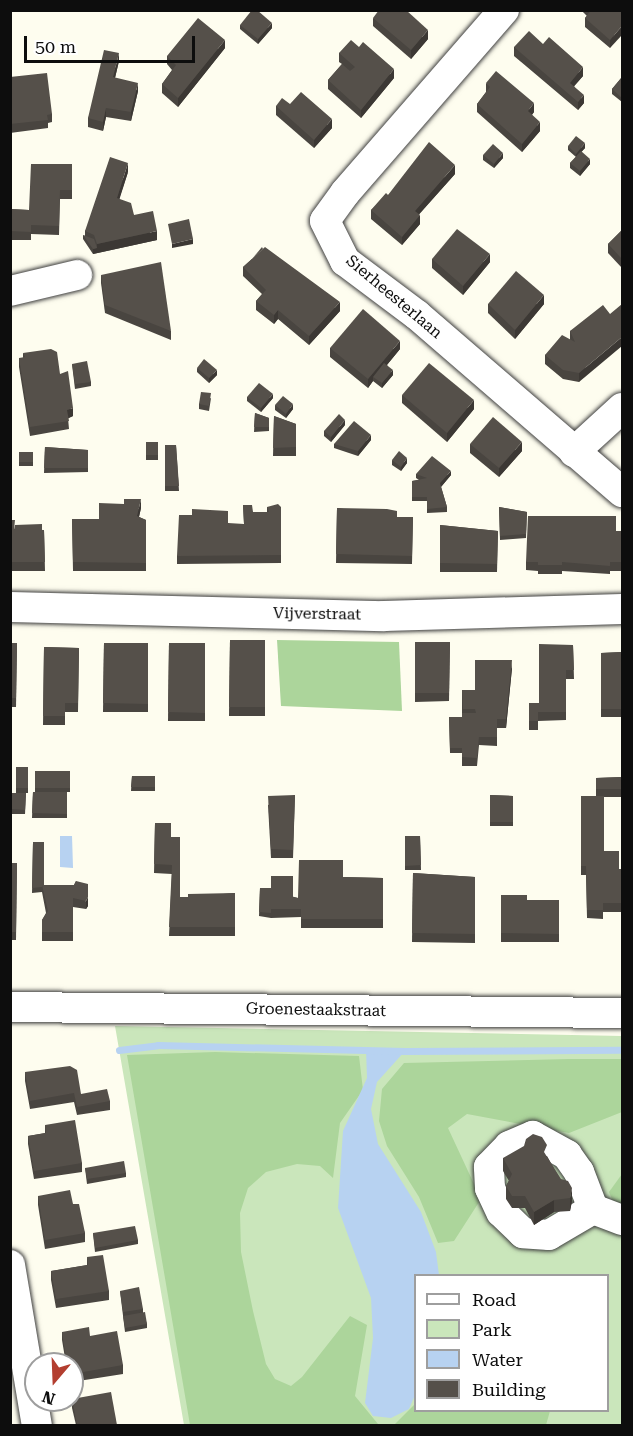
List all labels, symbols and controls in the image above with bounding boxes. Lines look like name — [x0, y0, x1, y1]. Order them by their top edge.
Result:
scale bar — [27, 24, 198, 62]
text: 50 m — [35, 36, 76, 57]
street label: Sierheesterlaan — [342, 251, 446, 343]
street label: Vijverstraat — [273, 604, 361, 624]
street label: Groenestaakstraat — [246, 999, 386, 1021]
legend — [414, 1274, 609, 1412]
text: Road — [472, 1289, 516, 1310]
text: Park — [472, 1319, 512, 1340]
text: Water — [472, 1349, 523, 1370]
north arrow — [24, 1352, 84, 1412]
text: Building — [472, 1379, 546, 1400]
text: N — [40, 1387, 58, 1409]

